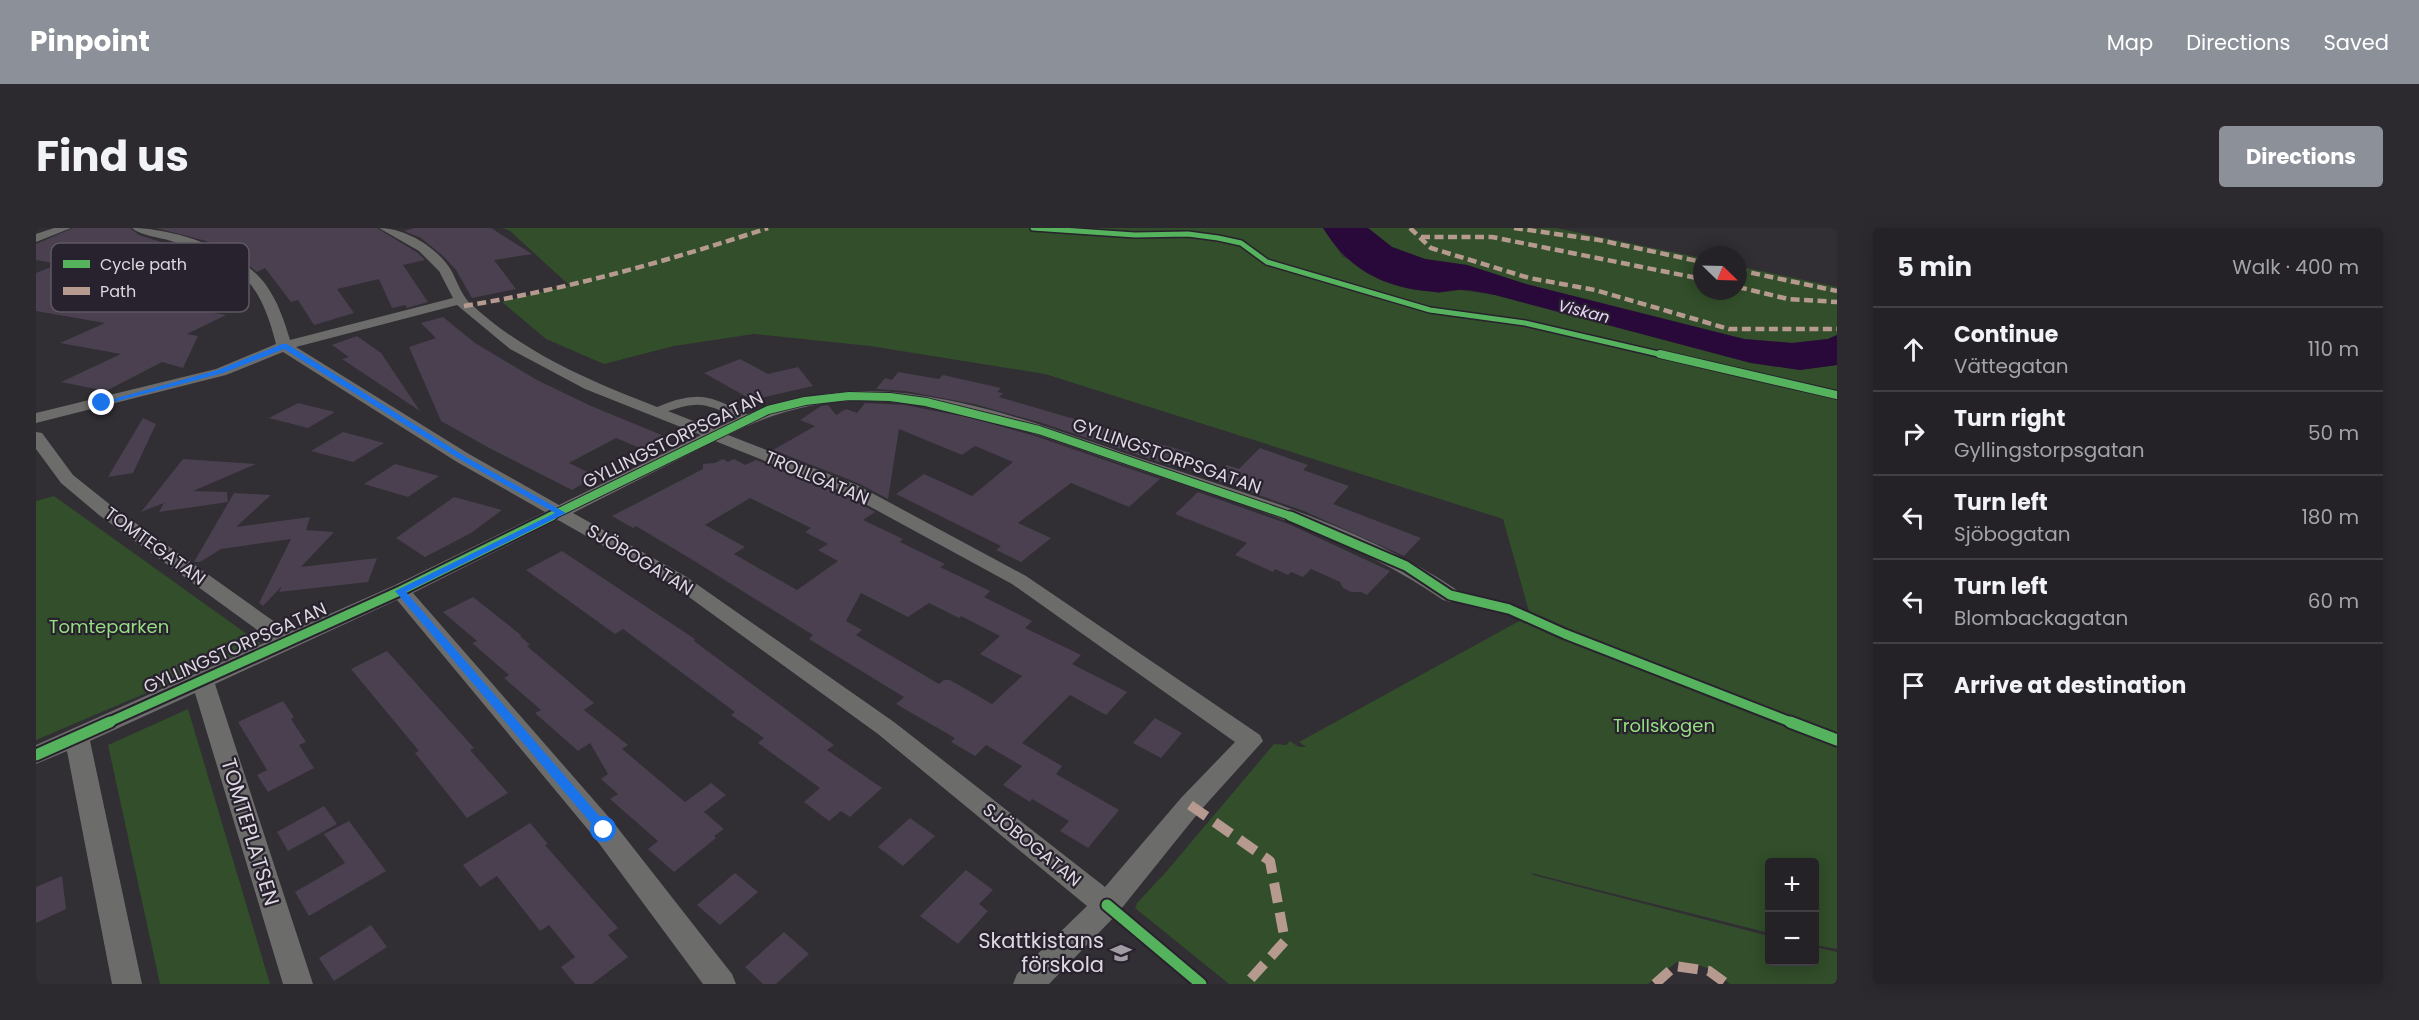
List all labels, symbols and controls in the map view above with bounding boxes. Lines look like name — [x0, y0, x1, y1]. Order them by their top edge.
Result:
text: Pinpoint — [30, 22, 150, 61]
text: Map — [2107, 28, 2153, 57]
text: Directions — [2186, 28, 2290, 57]
text: Saved — [2323, 28, 2389, 57]
button: Directions — [2219, 126, 2383, 187]
text: Find us — [36, 127, 189, 186]
legend — [51, 243, 249, 312]
north arrow — [1693, 246, 1747, 300]
text: 5 min — [1897, 249, 1972, 285]
text: Cycle path — [100, 253, 187, 276]
text: Walk · 400 m — [2232, 253, 2359, 281]
text: Path — [100, 280, 136, 303]
water label: Viskan — [1556, 294, 1612, 329]
text: Continue — [1954, 319, 2058, 350]
icon: ahead — [1897, 333, 1930, 366]
text: 110 m — [2308, 335, 2359, 363]
text: Vättegatan — [1954, 352, 2069, 380]
street label: GYLLINGSTORPSGATAN — [578, 385, 767, 494]
route end — [88, 389, 114, 415]
text: Turn right — [1954, 403, 2065, 434]
street label: GYLLINGSTORPSGATAN — [1069, 411, 1265, 500]
icon: right — [1897, 417, 1930, 450]
text: 50 m — [2308, 419, 2359, 447]
text: Gyllingstorpsgatan — [1954, 436, 2144, 464]
street label: TROLLGATAN — [761, 444, 873, 511]
text: Turn left — [1954, 487, 2048, 518]
street label: TOMTEGATAN — [100, 501, 211, 591]
icon: left — [1897, 501, 1930, 534]
text: 180 m — [2301, 503, 2359, 531]
street label: SJÖBOGATAN — [582, 518, 698, 601]
text: Sjöbogatan — [1954, 520, 2070, 548]
text: Turn left — [1954, 571, 2048, 602]
icon: left — [1897, 585, 1930, 618]
text: 60 m — [2308, 587, 2359, 615]
street label: GYLLINGSTORPSGATAN — [139, 596, 330, 699]
text: Blombackagatan — [1954, 604, 2128, 632]
park label: Tomteparken — [49, 614, 169, 639]
icon: arrive — [1897, 669, 1930, 702]
text: Arrive at destination — [1954, 670, 2186, 701]
park label: Trollskogen — [1613, 713, 1715, 738]
street label: TOMTEPLATSEN — [214, 755, 287, 909]
street label: SJÖBOGATAN — [978, 797, 1087, 892]
route start — [590, 816, 616, 842]
map controls — [1765, 858, 1819, 966]
button: + — [1765, 858, 1819, 912]
button: − — [1765, 912, 1819, 966]
place label: Skattkistans förskola — [978, 926, 1104, 979]
school or university icon: Skattkistans förskola — [1109, 941, 1133, 965]

